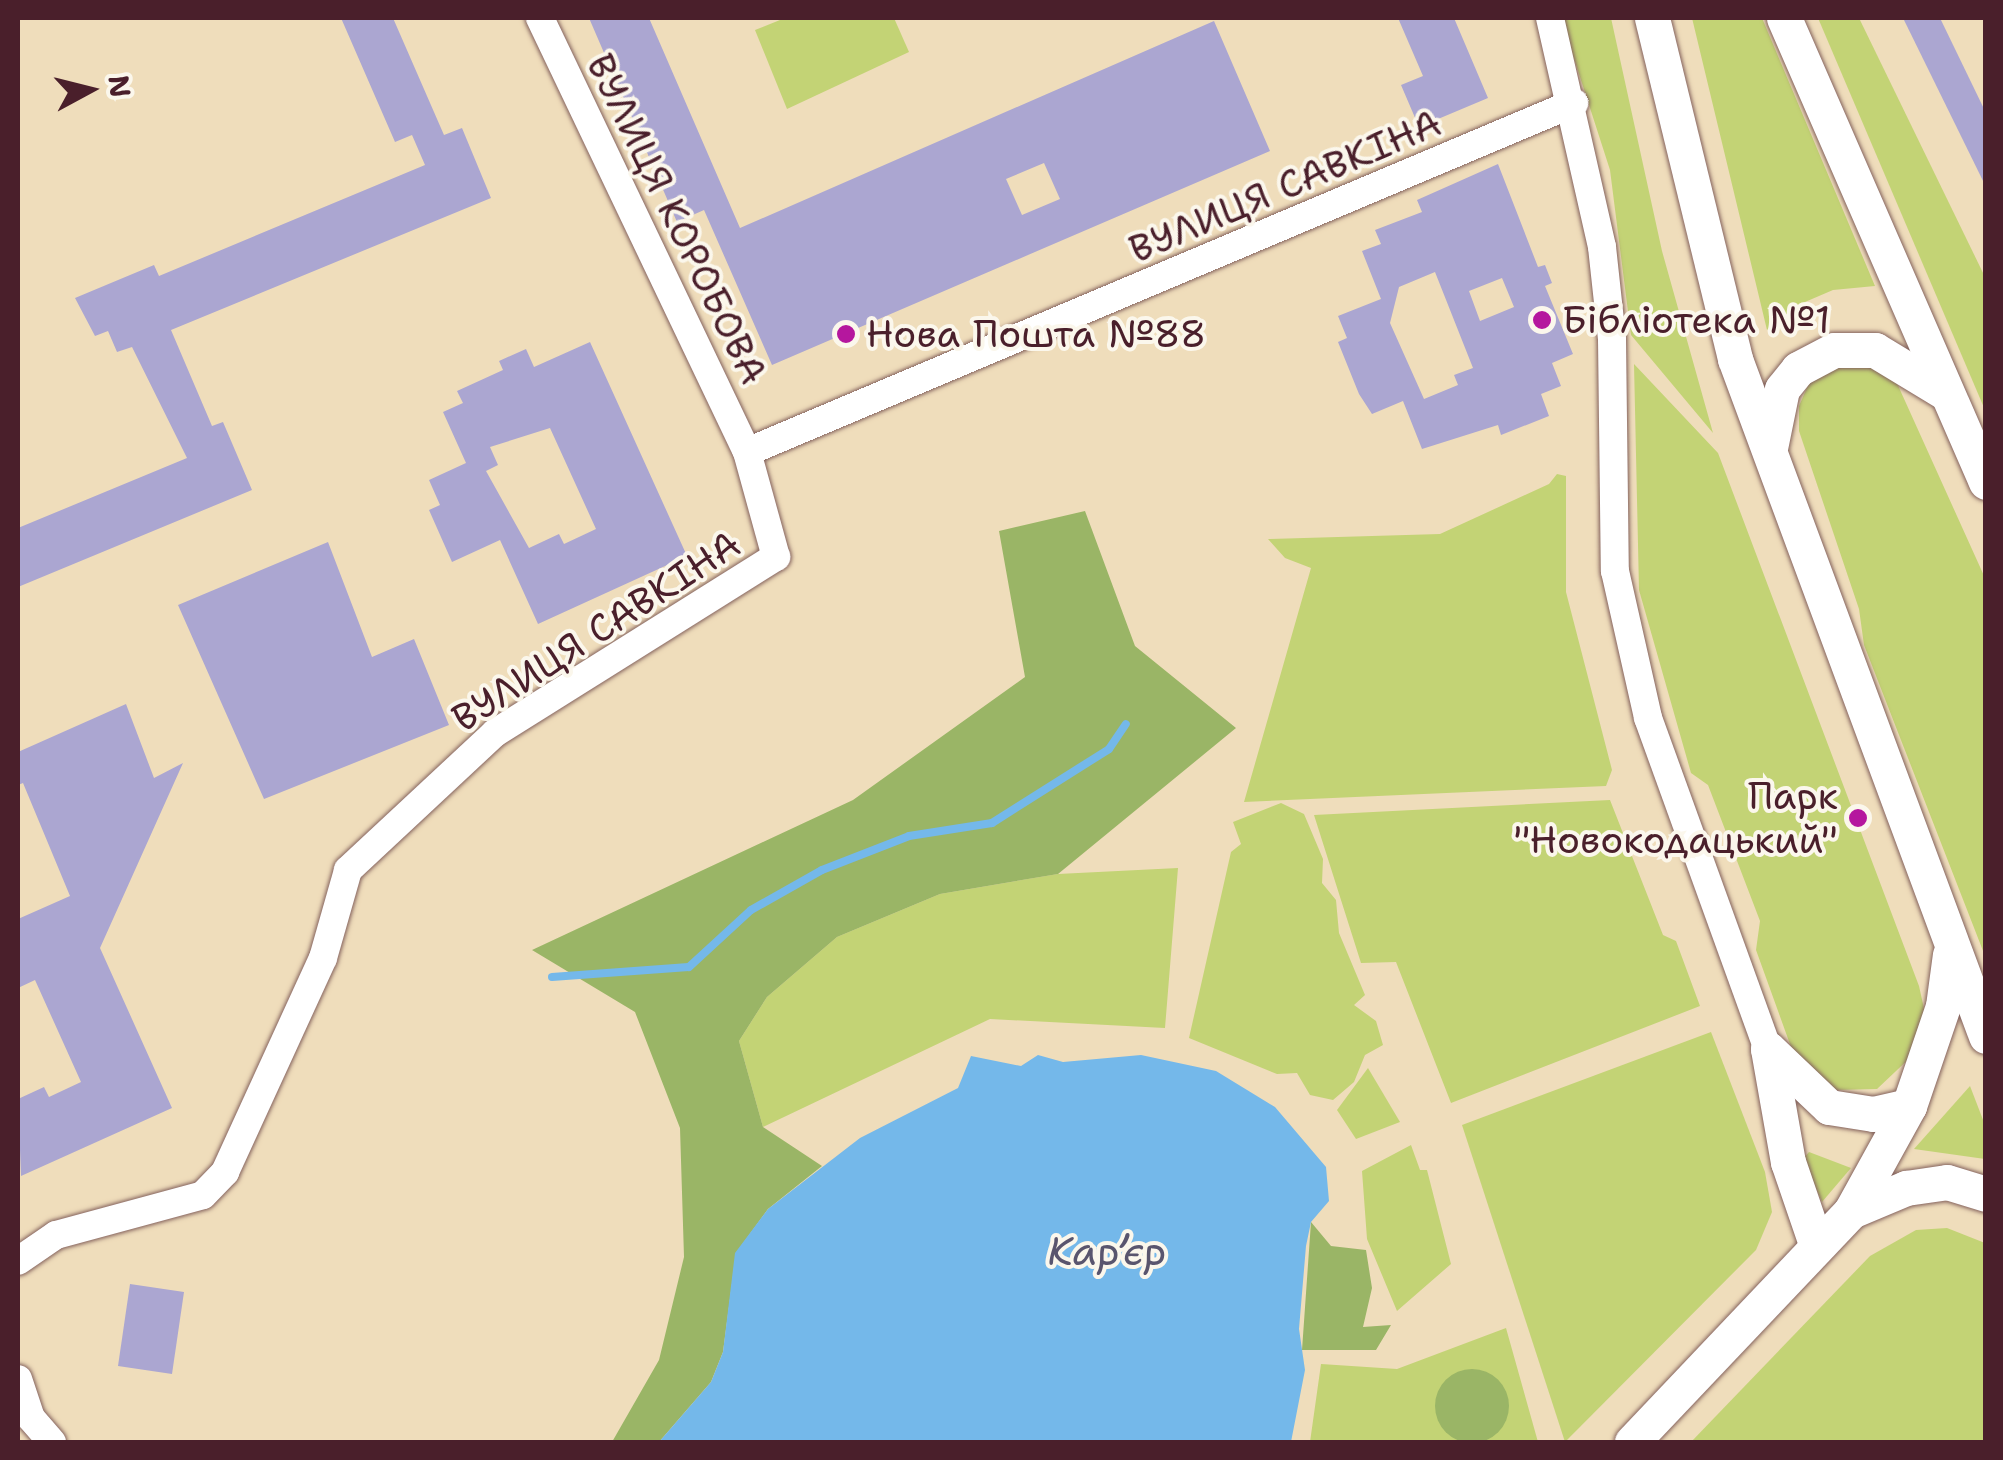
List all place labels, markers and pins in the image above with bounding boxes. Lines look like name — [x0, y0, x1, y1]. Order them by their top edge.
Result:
place label: Бібліотека №1 — [1562, 297, 1831, 343]
marker: Бібліотека №1 — [1531, 309, 1553, 331]
place label: Нова Пошта №88 — [866, 311, 1206, 357]
marker: Нова Пошта №88 — [835, 323, 857, 345]
place label: Парк "Новокодацький" — [1513, 773, 1838, 862]
marker: Парк "Новокодацький" — [1847, 807, 1869, 829]

